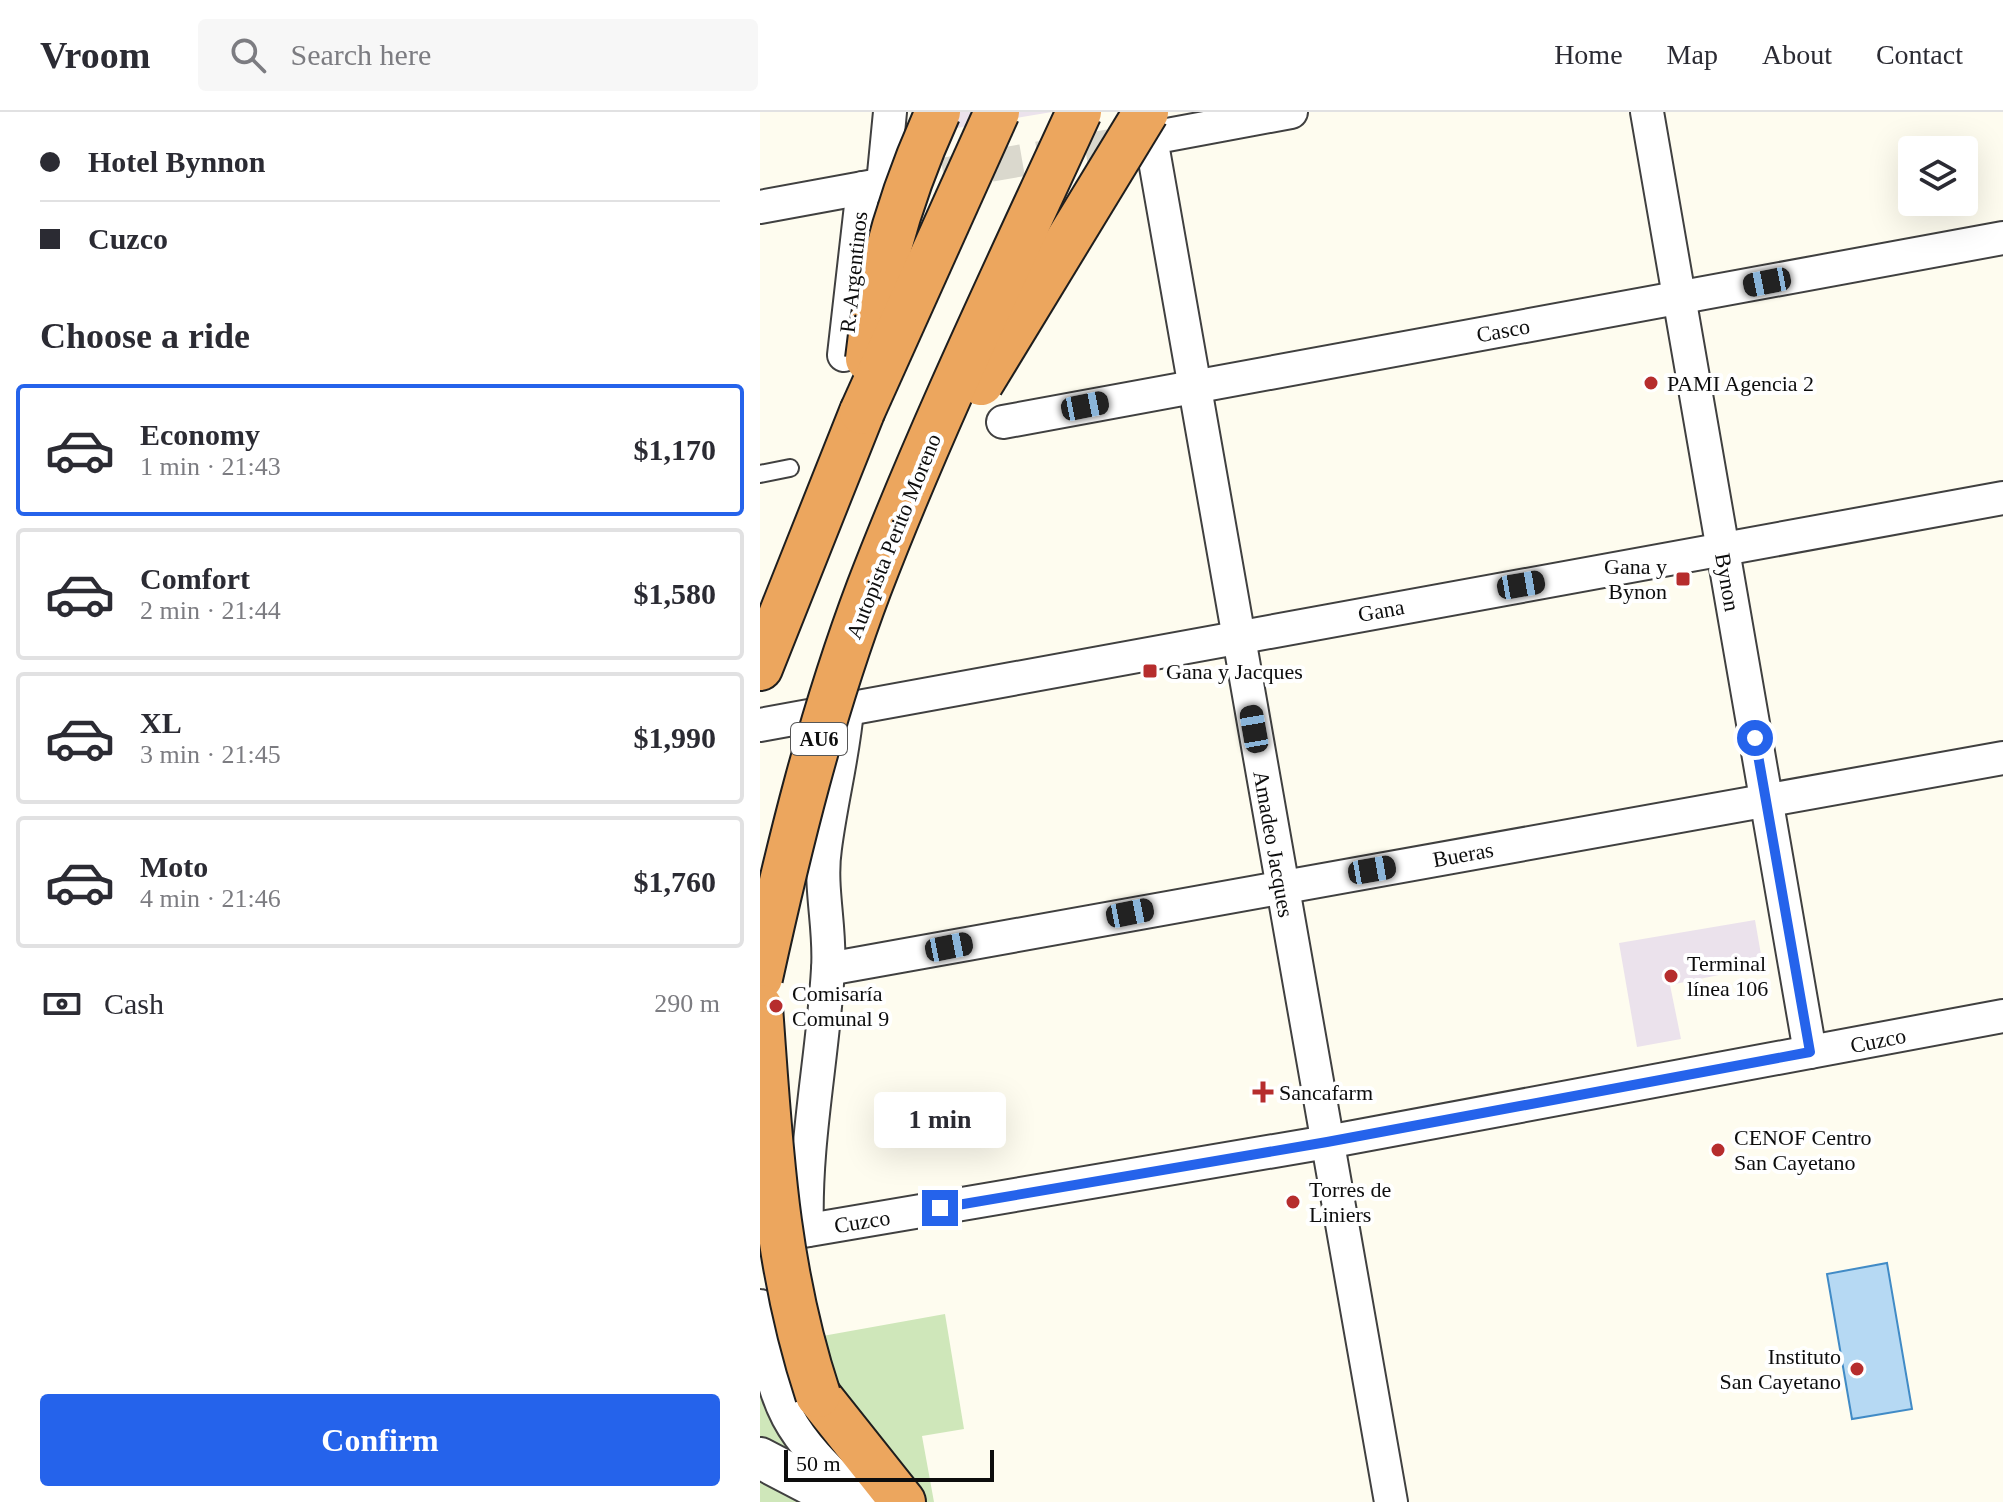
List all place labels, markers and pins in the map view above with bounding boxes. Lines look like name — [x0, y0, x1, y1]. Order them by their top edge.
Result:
place label: PAMI Agencia 2 — [1667, 371, 1814, 396]
marker: PAMI Agencia 2 — [1642, 374, 1660, 392]
place label: Gana y Bynon — [1604, 554, 1667, 604]
marker: Gana y Bynon — [1674, 570, 1692, 588]
place label: Gana y Jacques — [1166, 659, 1303, 684]
marker: Gana y Jacques — [1141, 662, 1159, 680]
place label: Terminal línea 106 — [1687, 951, 1768, 1001]
marker: Terminal línea 106 — [1662, 967, 1680, 985]
place label: Comisaría Comunal 9 — [792, 981, 889, 1031]
marker: Comisaría Comunal 9 — [767, 997, 785, 1015]
place label: Sancafarm — [1279, 1080, 1373, 1105]
marker: Sancafarm — [1254, 1083, 1272, 1101]
place label: CENOF Centro San Cayetano — [1734, 1125, 1872, 1175]
marker: CENOF Centro San Cayetano — [1709, 1141, 1727, 1159]
place label: Torres de Liniers — [1309, 1177, 1391, 1227]
marker: Torres de Liniers — [1284, 1193, 1302, 1211]
place label: Instituto San Cayetano — [1719, 1344, 1841, 1394]
marker: Instituto San Cayetano — [1848, 1360, 1866, 1378]

